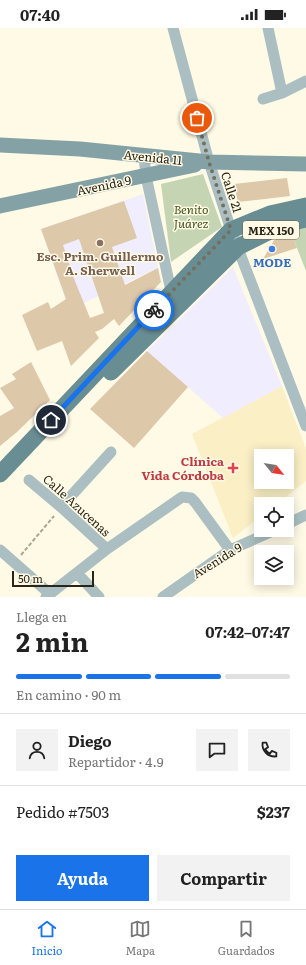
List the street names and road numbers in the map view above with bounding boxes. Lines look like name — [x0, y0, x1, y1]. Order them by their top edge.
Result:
street label: Avenida 11 — [123, 145, 183, 169]
street label: Calle 21 — [217, 169, 247, 215]
street label: Avenida 9 — [75, 170, 133, 200]
road number: MEX 150 — [243, 221, 299, 239]
street label: Calle Azucenas — [39, 470, 115, 541]
street label: Avenida 9 — [189, 538, 245, 582]

